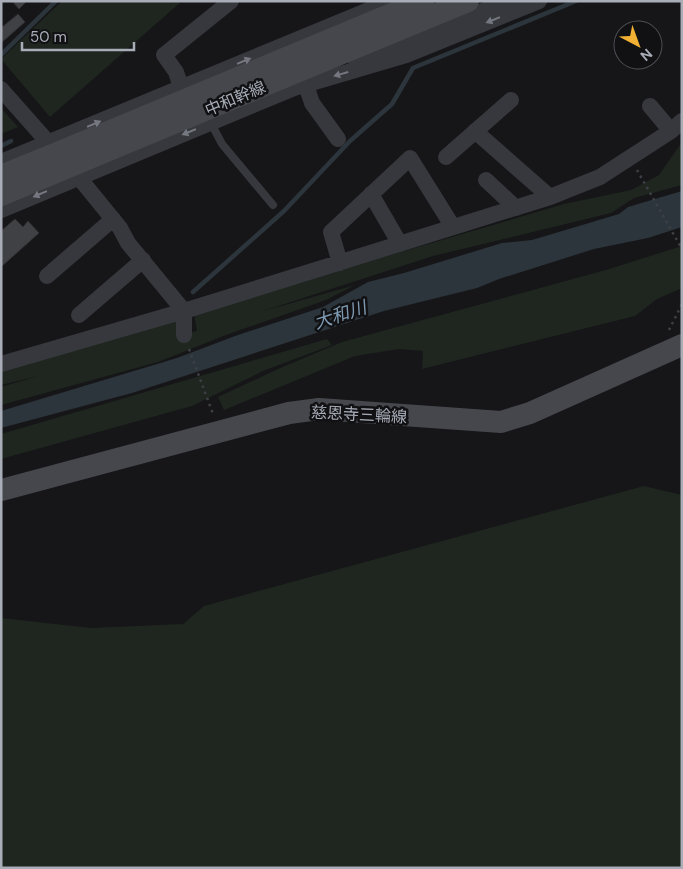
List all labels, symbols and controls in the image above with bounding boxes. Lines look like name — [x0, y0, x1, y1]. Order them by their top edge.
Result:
one-way arrow — [486, 16, 501, 24]
scale bar — [22, 20, 135, 52]
north arrow — [613, 20, 663, 70]
text: 50 m — [30, 27, 67, 47]
text: N — [637, 45, 656, 65]
one-way arrow — [236, 57, 251, 64]
one-way arrow — [333, 71, 348, 79]
street label: 中和幹線 — [202, 76, 269, 121]
one-way arrow — [86, 119, 101, 127]
one-way arrow — [182, 129, 196, 137]
one-way arrow — [33, 190, 47, 198]
water label: 大和川 — [311, 295, 371, 335]
street label: 慈恩寺三輪線 — [310, 402, 407, 427]

